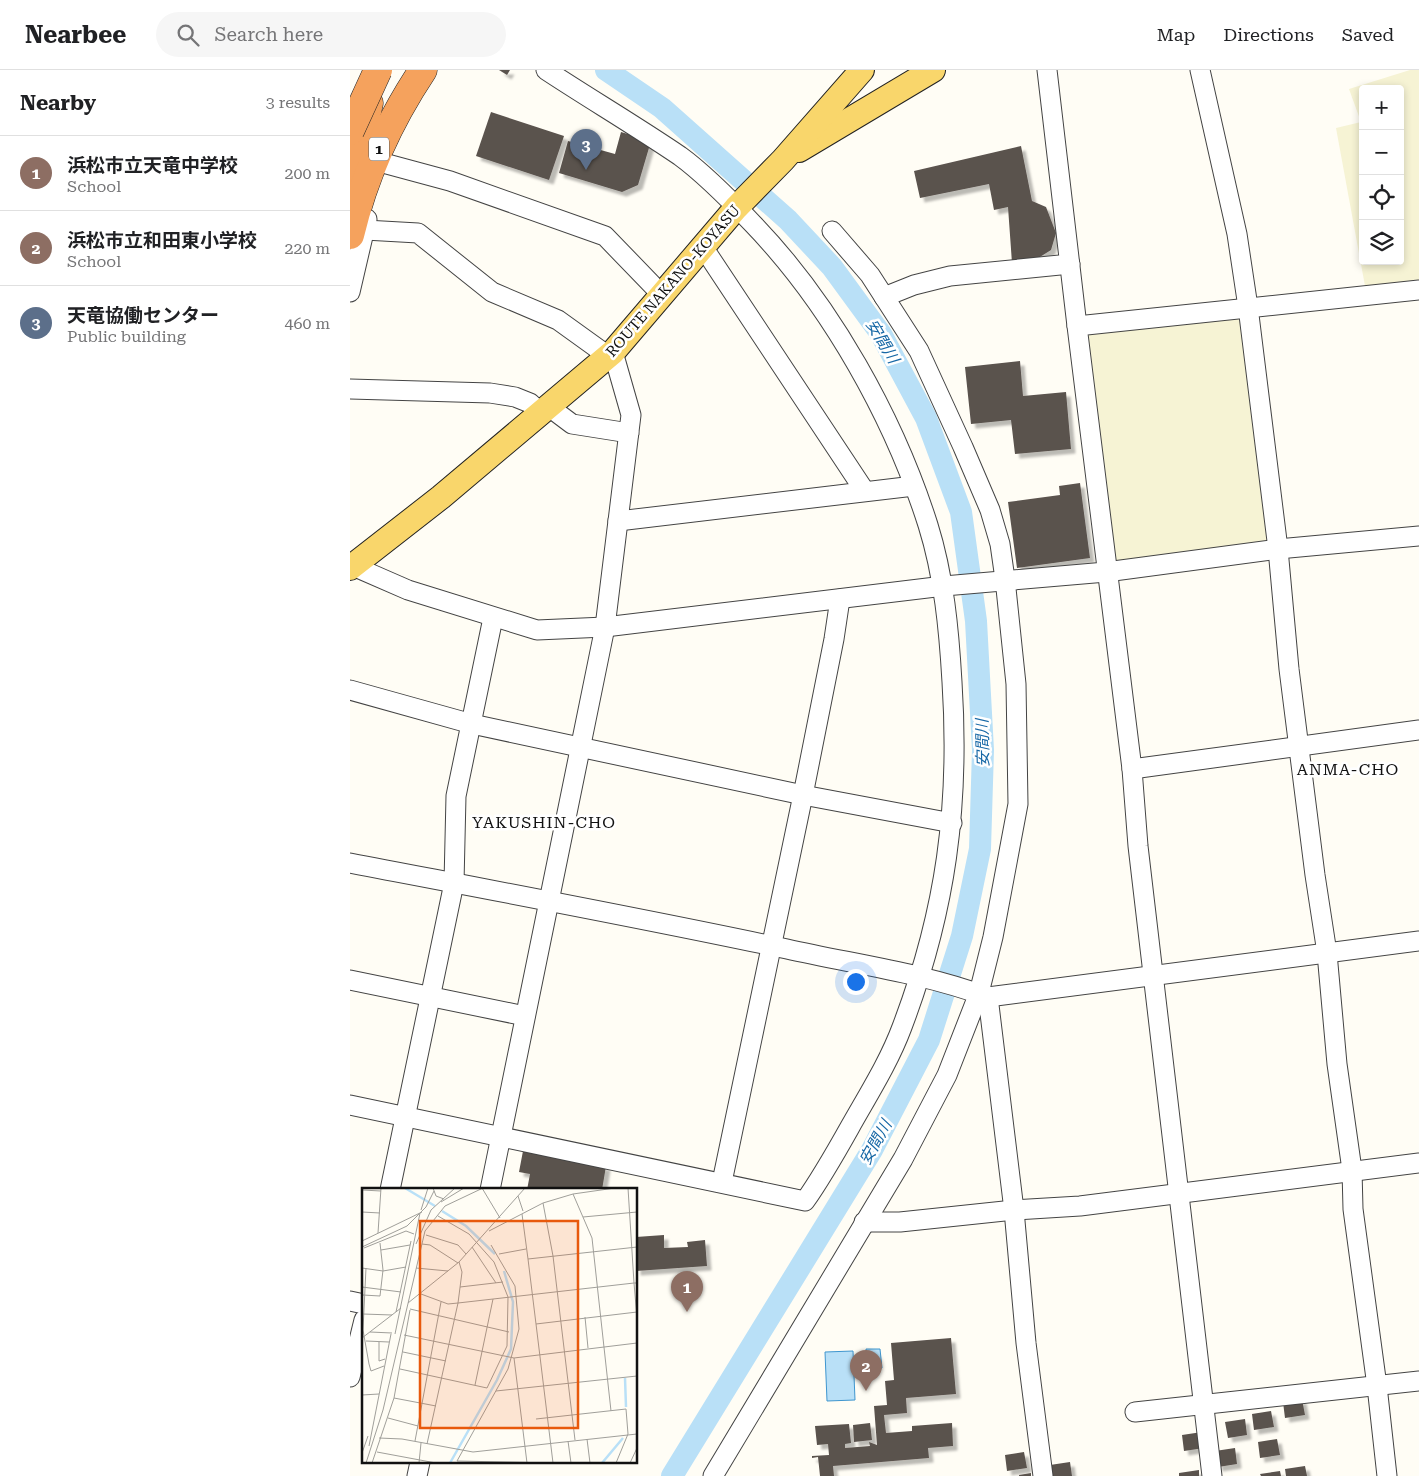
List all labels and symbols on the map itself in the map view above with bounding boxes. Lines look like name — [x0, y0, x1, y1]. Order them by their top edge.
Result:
pin: 3 — [570, 129, 602, 170]
road number: 1 — [369, 138, 389, 160]
street label: ROUTE NAKANO-KOYASU — [602, 201, 744, 361]
water label: 安間川 — [862, 316, 904, 368]
water label: 安間川 — [973, 717, 992, 767]
district label: ANMA-CHO — [1297, 760, 1399, 779]
district label: YAKUSHIN-CHO — [472, 813, 616, 832]
your location — [843, 969, 869, 995]
water label: 安間川 — [855, 1115, 896, 1168]
inset map — [362, 1188, 638, 1464]
pin: 1 — [671, 1271, 703, 1312]
pin: 2 — [850, 1350, 882, 1391]

